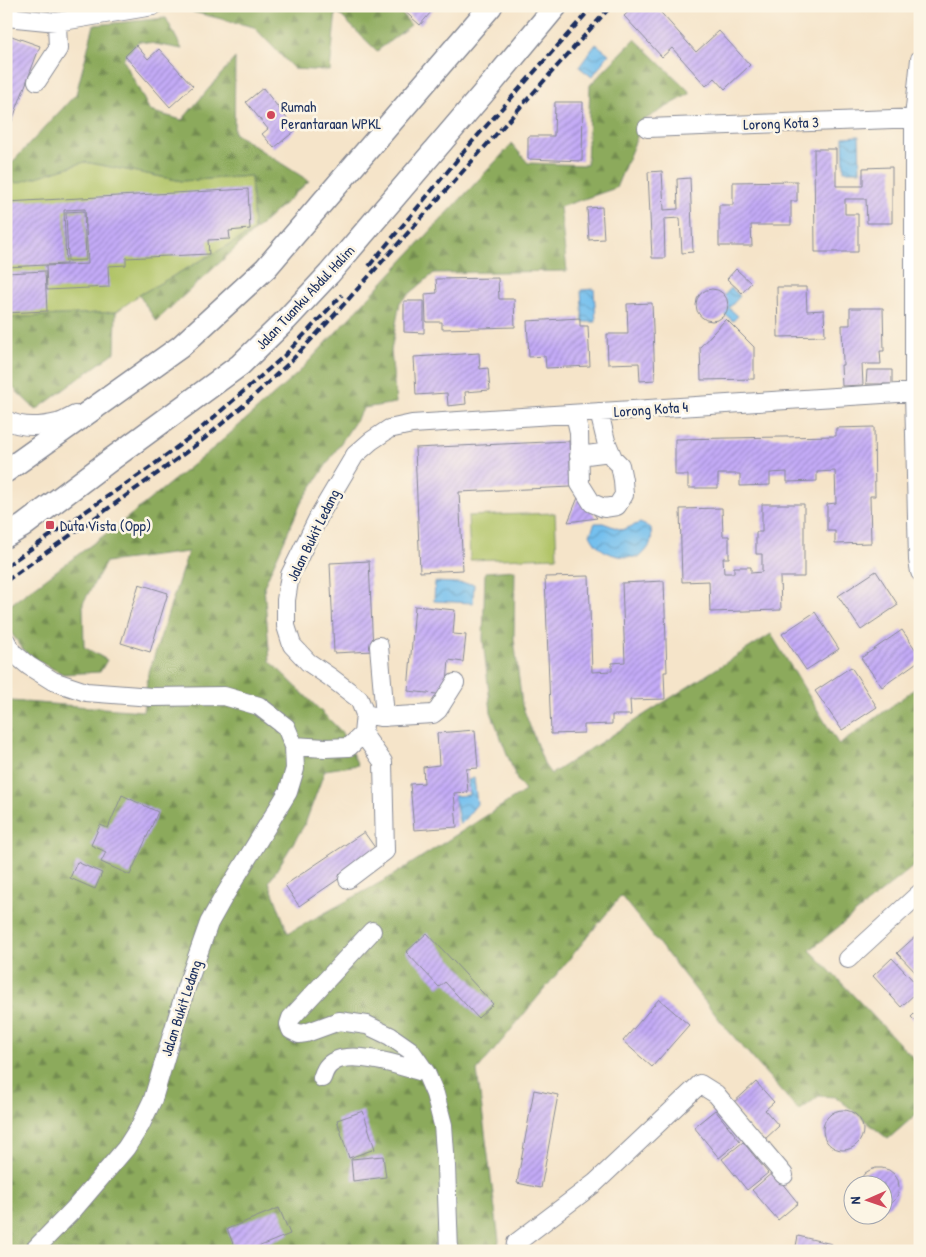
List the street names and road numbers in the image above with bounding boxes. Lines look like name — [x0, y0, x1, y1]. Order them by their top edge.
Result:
street label: Lorong Kota 3 — [743, 111, 819, 135]
street label: Jalan Tuanku Abdul Halim — [251, 240, 359, 354]
street label: Lorong Kota 4 — [613, 396, 689, 422]
street label: Jalan Bukit Ledang — [282, 485, 345, 585]
street label: Jalan Bukit Ledang — [156, 957, 207, 1059]

